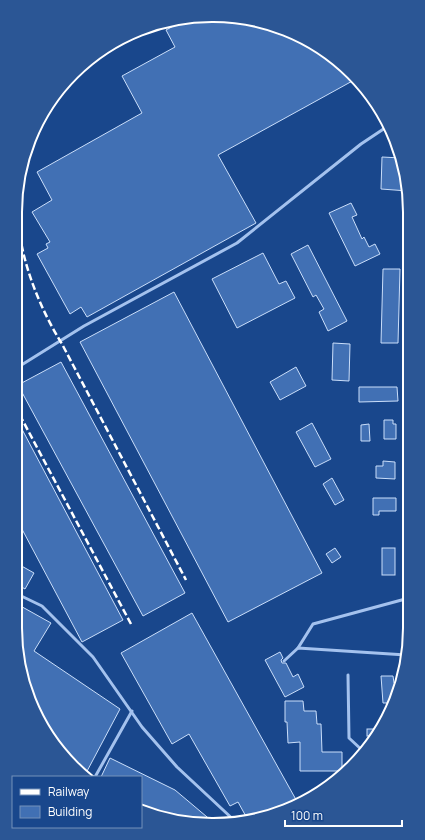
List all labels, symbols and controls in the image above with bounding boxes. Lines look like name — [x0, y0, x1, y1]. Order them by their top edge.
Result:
legend — [12, 776, 142, 828]
text: Railway — [48, 783, 90, 800]
scale bar — [285, 802, 402, 828]
text: Building — [48, 803, 92, 820]
text: 100 m — [291, 807, 323, 824]

